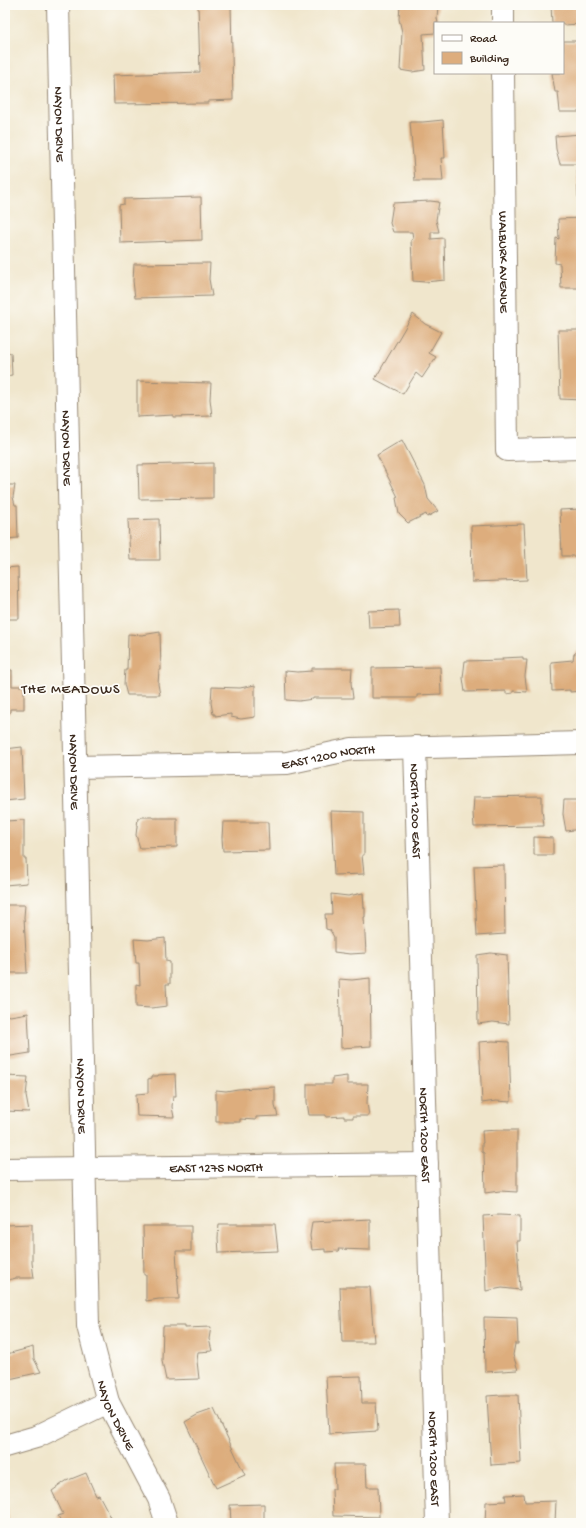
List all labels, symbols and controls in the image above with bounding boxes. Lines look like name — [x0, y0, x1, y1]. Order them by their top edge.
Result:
legend — [434, 22, 564, 74]
text: Road — [470, 33, 497, 47]
text: Building — [469, 53, 509, 67]
street label: NAYON DRIVE — [50, 86, 67, 163]
street label: WALBURK AVENUE — [494, 211, 511, 314]
street label: NAYON DRIVE — [57, 410, 74, 487]
district label: THE MEADOWS — [20, 682, 121, 699]
street label: NAYON DRIVE — [65, 734, 81, 811]
street label: EAST 1200 NORTH — [281, 743, 376, 773]
street label: NORTH 1200 EAST — [405, 763, 423, 860]
street label: NAYON DRIVE — [72, 1058, 89, 1135]
street label: NORTH 1200 EAST — [415, 1087, 432, 1184]
street label: EAST 1275 NORTH — [169, 1161, 264, 1177]
street label: NAYON DRIVE — [93, 1379, 137, 1454]
street label: NORTH 1200 EAST — [424, 1411, 442, 1507]

